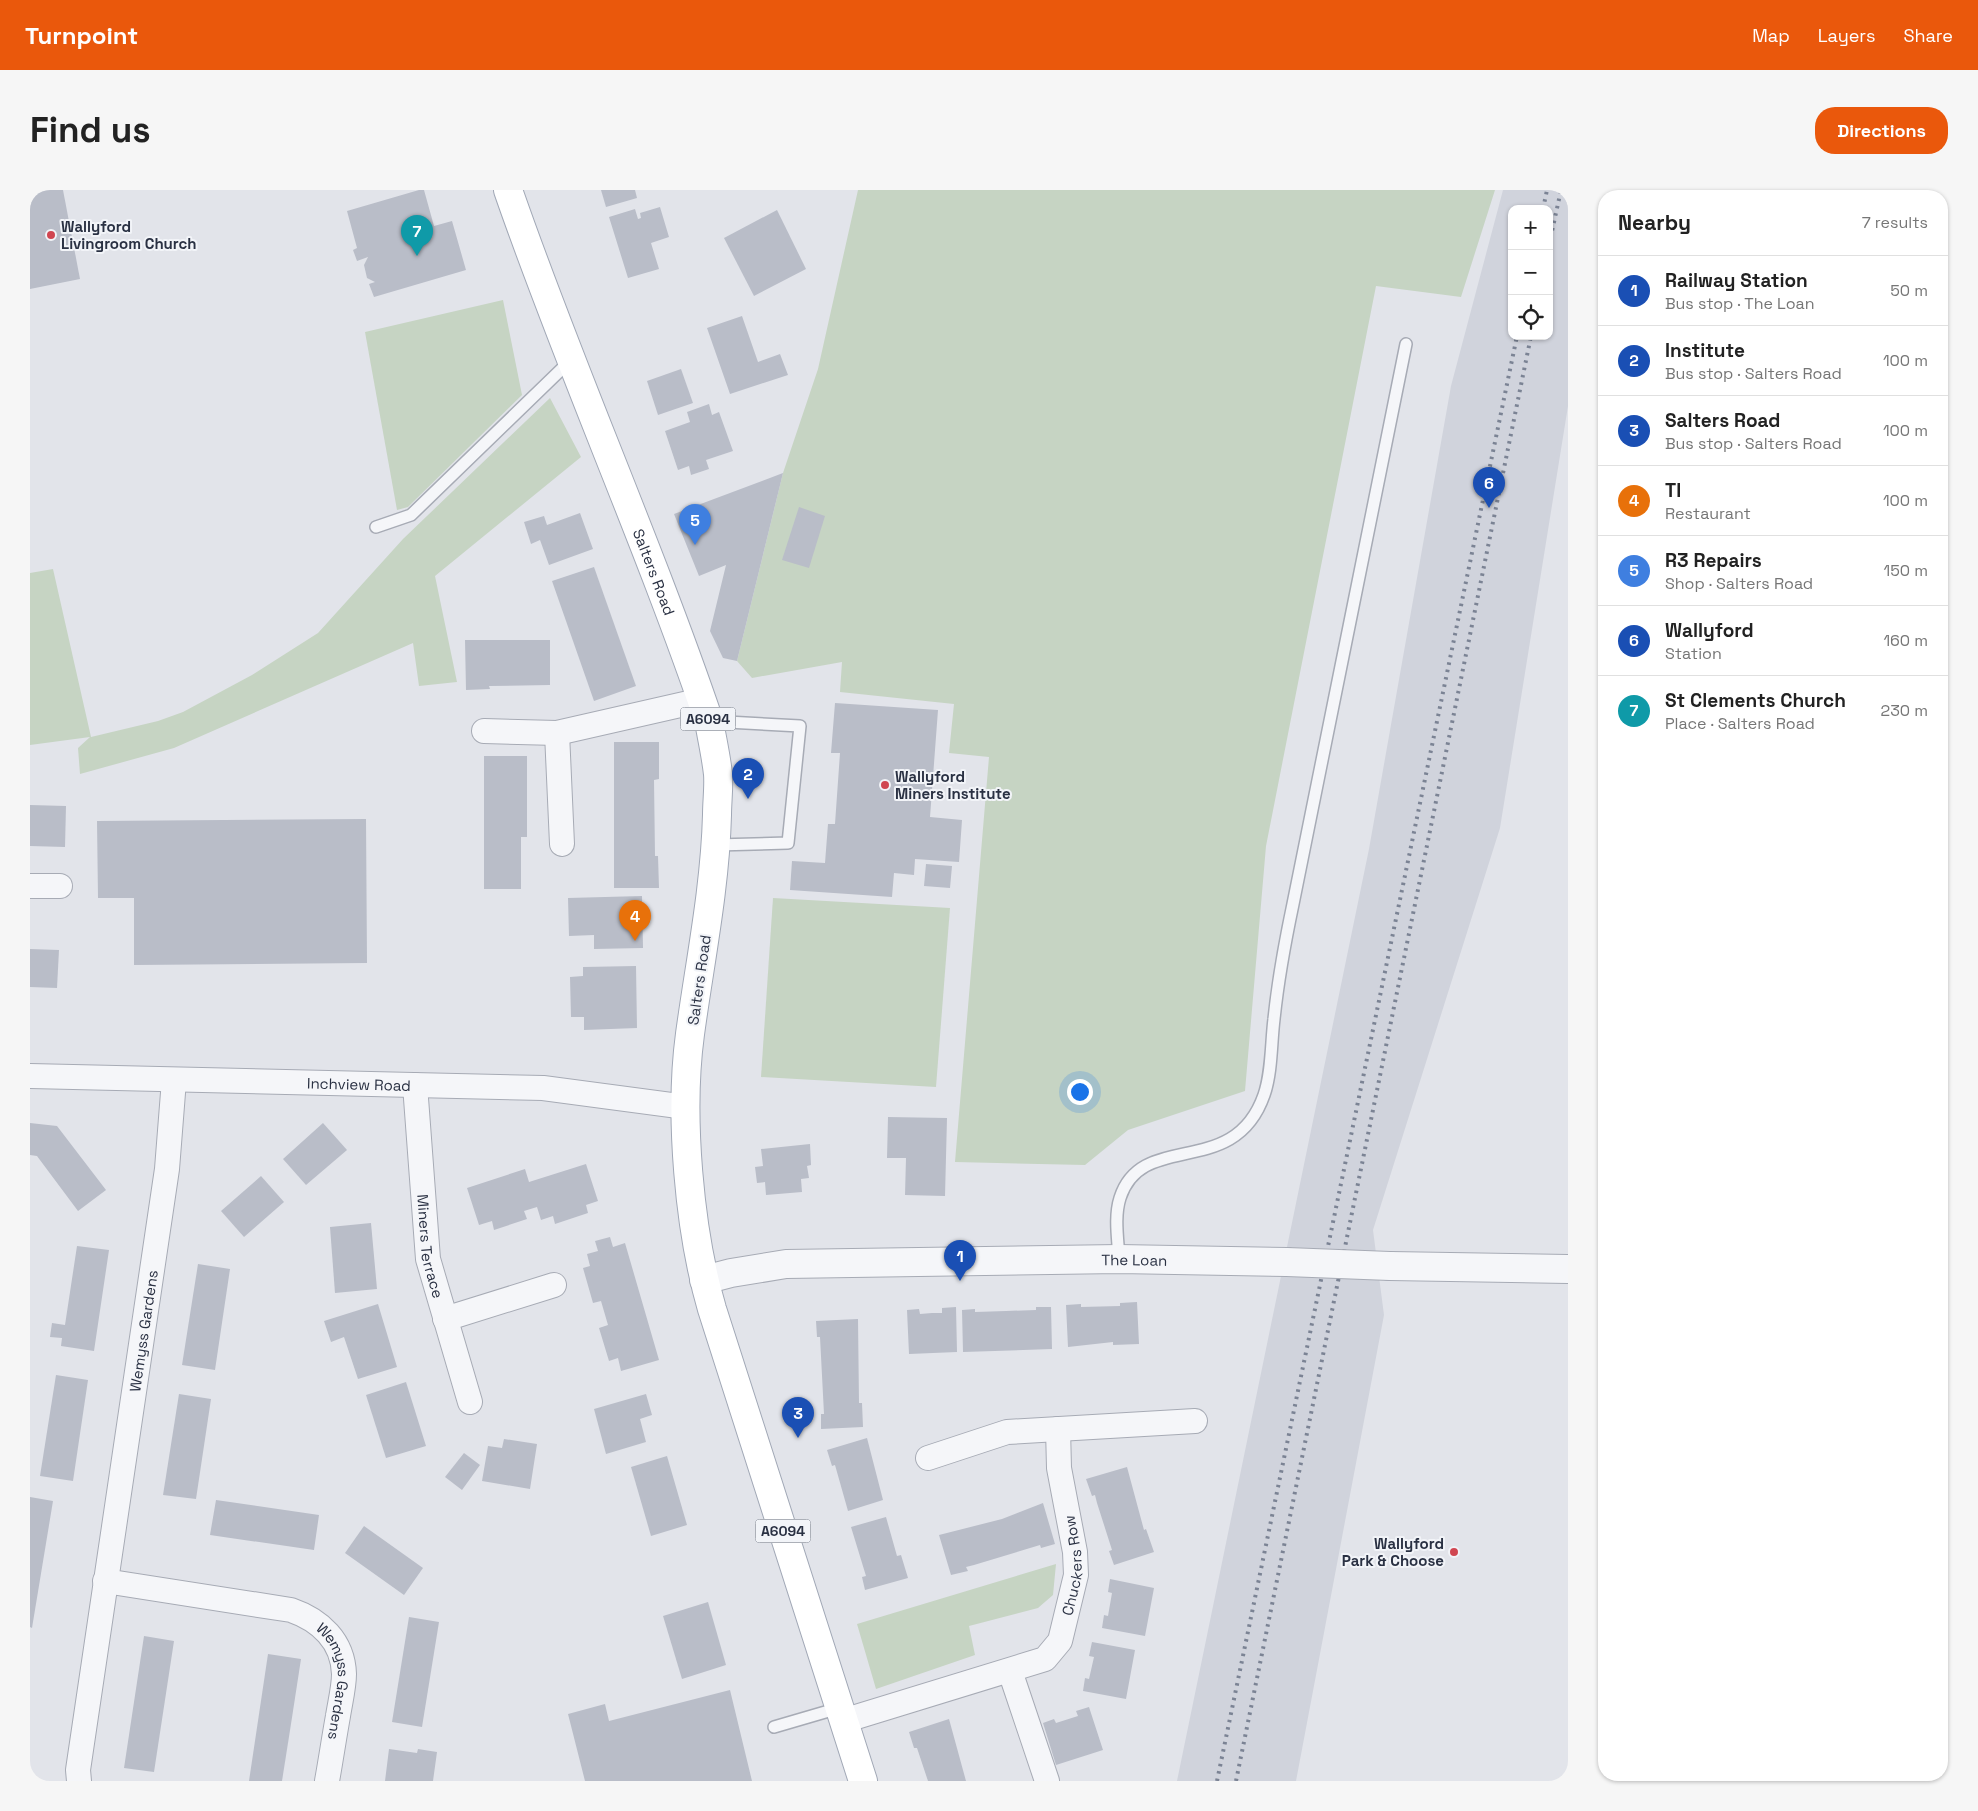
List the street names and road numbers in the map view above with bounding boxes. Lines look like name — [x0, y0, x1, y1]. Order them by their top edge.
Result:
street label: Salters Road — [629, 526, 680, 618]
road number: A6094 — [680, 708, 736, 730]
street label: Salters Road — [683, 934, 715, 1026]
street label: Inchview Road — [307, 1073, 411, 1094]
street label: Miners Terrace — [414, 1193, 448, 1300]
street label: The Loan — [1101, 1249, 1168, 1269]
street label: Wemyss Gardens — [125, 1268, 161, 1393]
street label: Chuckers Row — [1057, 1514, 1086, 1617]
road number: A6094 — [756, 1520, 810, 1542]
street label: Wemyss Gardens — [313, 1618, 354, 1741]

